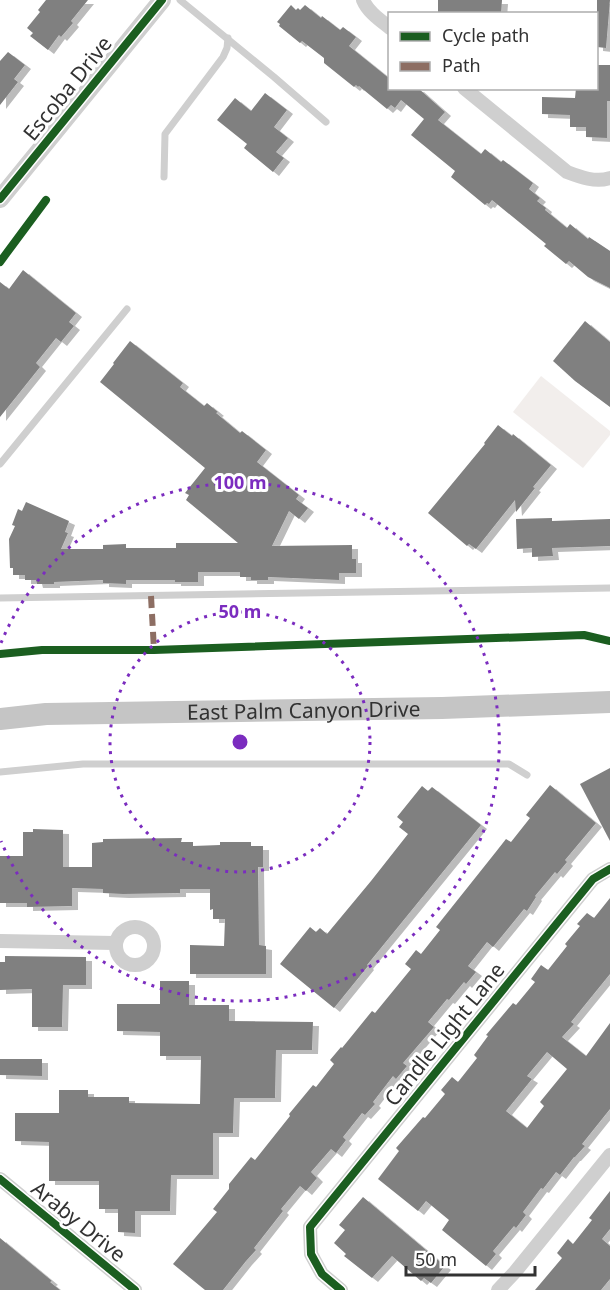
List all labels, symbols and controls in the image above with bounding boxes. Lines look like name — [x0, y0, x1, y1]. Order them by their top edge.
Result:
legend — [388, 12, 598, 90]
text: Cycle path — [442, 23, 529, 47]
street label: Escoba Drive — [16, 30, 118, 146]
text: Path — [442, 53, 481, 77]
text: 100 m — [213, 470, 267, 494]
text: 50 m — [219, 599, 261, 623]
street label: East Palm Canyon Drive — [187, 694, 421, 726]
centre of rings — [230, 732, 250, 752]
street label: Candle Light Lane — [378, 957, 510, 1111]
street label: Araby Drive — [26, 1174, 132, 1268]
scale bar — [406, 1239, 535, 1277]
text: 50 m — [415, 1247, 457, 1271]

